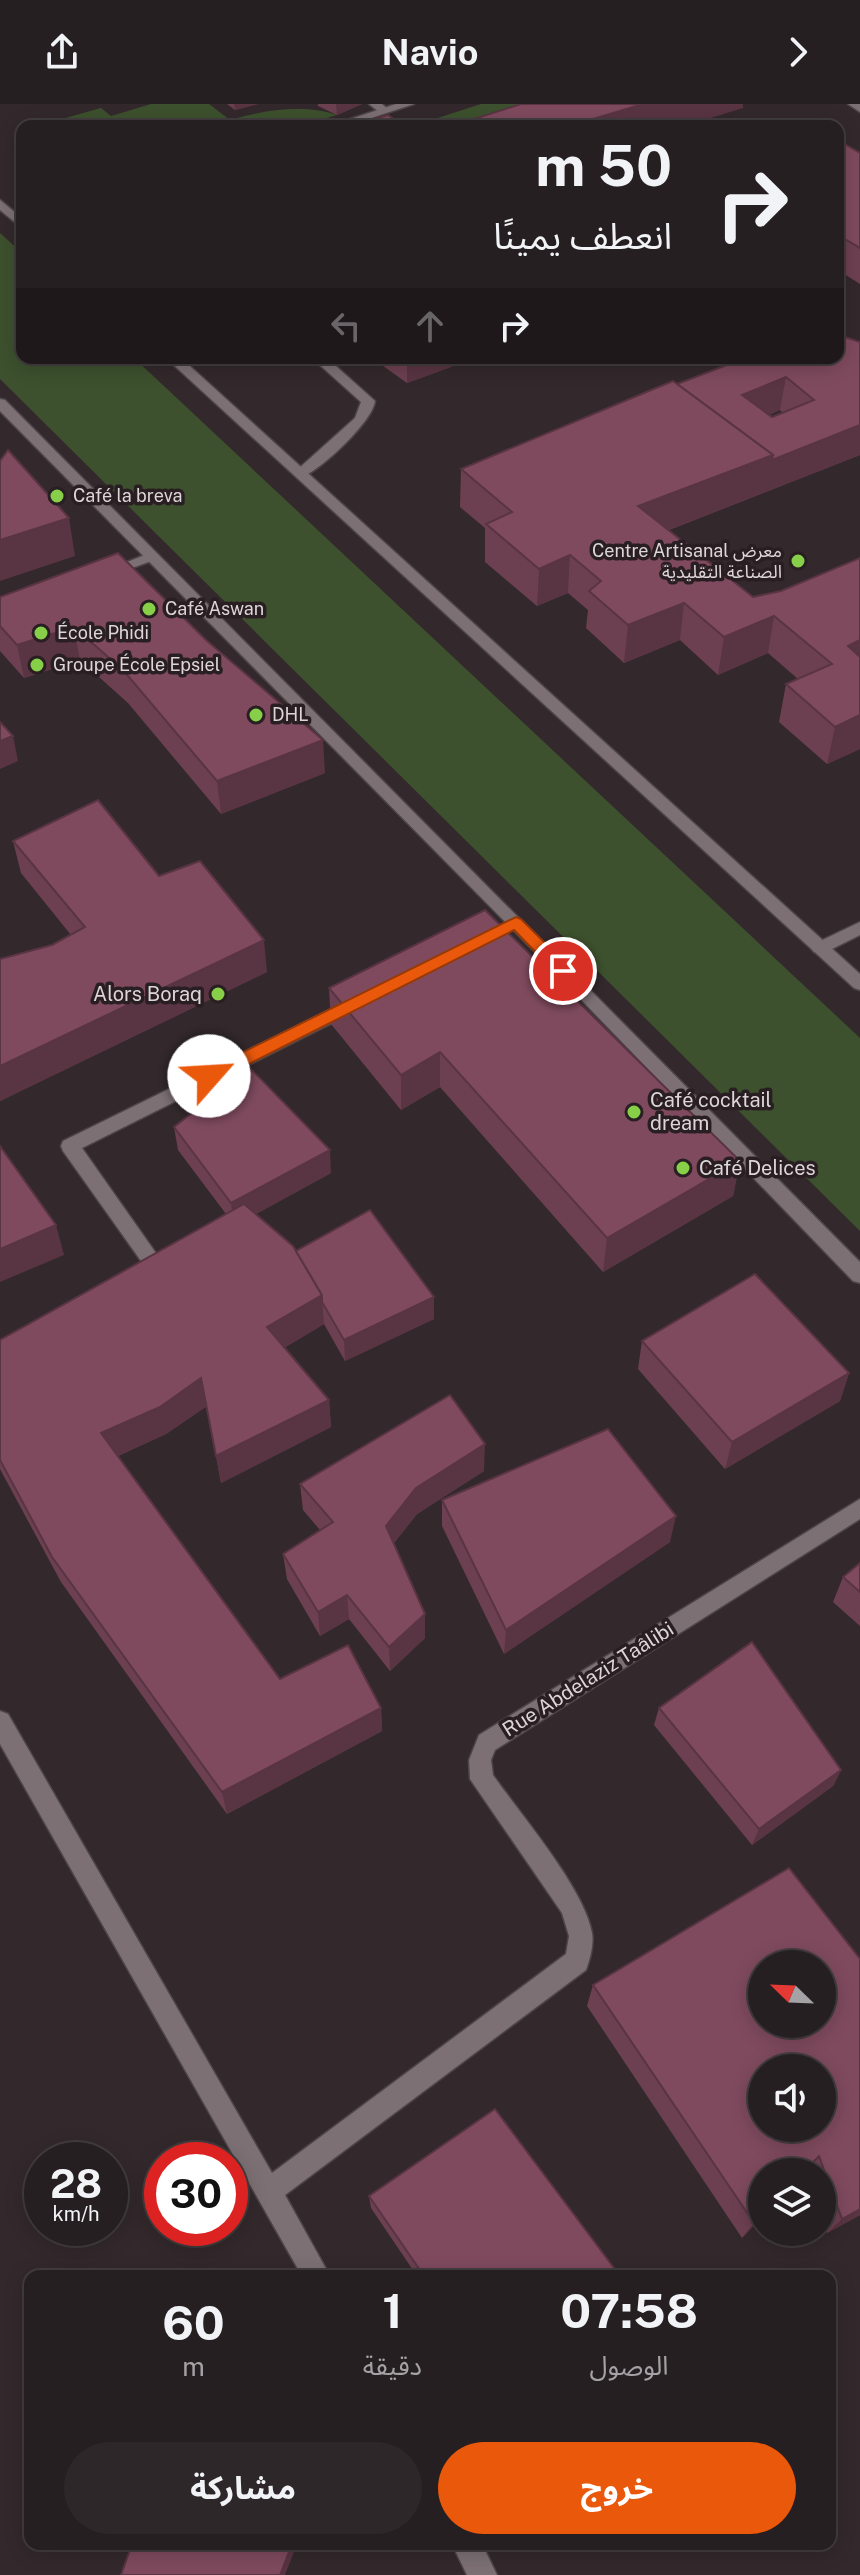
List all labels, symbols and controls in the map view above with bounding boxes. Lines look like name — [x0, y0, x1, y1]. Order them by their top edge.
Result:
icon: share — [40, 30, 84, 74]
icon: forward — [776, 30, 820, 74]
text: Navio — [382, 31, 478, 73]
text: 50 m — [535, 133, 672, 199]
icon: right — [700, 152, 804, 256]
text: انعطف يمينًا — [493, 215, 672, 257]
icon: left — [324, 304, 368, 348]
icon: ahead — [408, 304, 452, 348]
icon: right — [492, 304, 536, 348]
place label: Café la breva — [73, 485, 183, 506]
marker: Café la breva — [48, 487, 66, 505]
place label: Centre Artisanal معرض الصناعة التقليدية — [592, 540, 782, 582]
marker: Centre Artisanal معرض الصناعة التقليدية — [789, 552, 807, 570]
place label: Café Aswan — [165, 598, 264, 619]
marker: Café Aswan — [140, 600, 158, 618]
place label: École Phidi — [57, 621, 149, 643]
marker: École Phidi — [32, 624, 50, 642]
place label: Groupe École Epsiel — [53, 653, 220, 675]
marker: Groupe École Epsiel — [28, 656, 46, 674]
place label: DHL — [272, 704, 309, 725]
marker: DHL — [247, 706, 265, 724]
pin — [529, 937, 597, 1005]
icon: arrive — [541, 949, 585, 993]
place label: Alors Boraq — [93, 982, 202, 1006]
marker: Alors Boraq — [209, 985, 227, 1003]
position arrow — [167, 1034, 251, 1118]
place label: Café cocktail dream — [650, 1088, 772, 1135]
marker: Café cocktail dream — [625, 1103, 643, 1121]
place label: Café Delices — [699, 1156, 816, 1180]
marker: Café Delices — [674, 1159, 692, 1177]
street label: Rue Abdelaziz Taâlibi — [498, 1617, 678, 1741]
north arrow — [748, 1950, 836, 2038]
map controls — [748, 1950, 836, 2246]
button: sound — [748, 2054, 836, 2142]
speed limit sign: 30 — [144, 2142, 248, 2246]
button: layers — [748, 2158, 836, 2246]
text: 28 — [50, 2160, 102, 2207]
text: km/h — [52, 2202, 100, 2226]
text: 1 — [382, 2282, 403, 2339]
text: 07:58 — [560, 2282, 698, 2339]
text: 60 — [162, 2294, 225, 2351]
text: دقيقة — [363, 2350, 422, 2381]
text: الوصول — [589, 2350, 669, 2381]
text: m — [182, 2351, 205, 2382]
button: مشاركة — [64, 2442, 422, 2534]
button: خروج — [438, 2442, 796, 2534]

